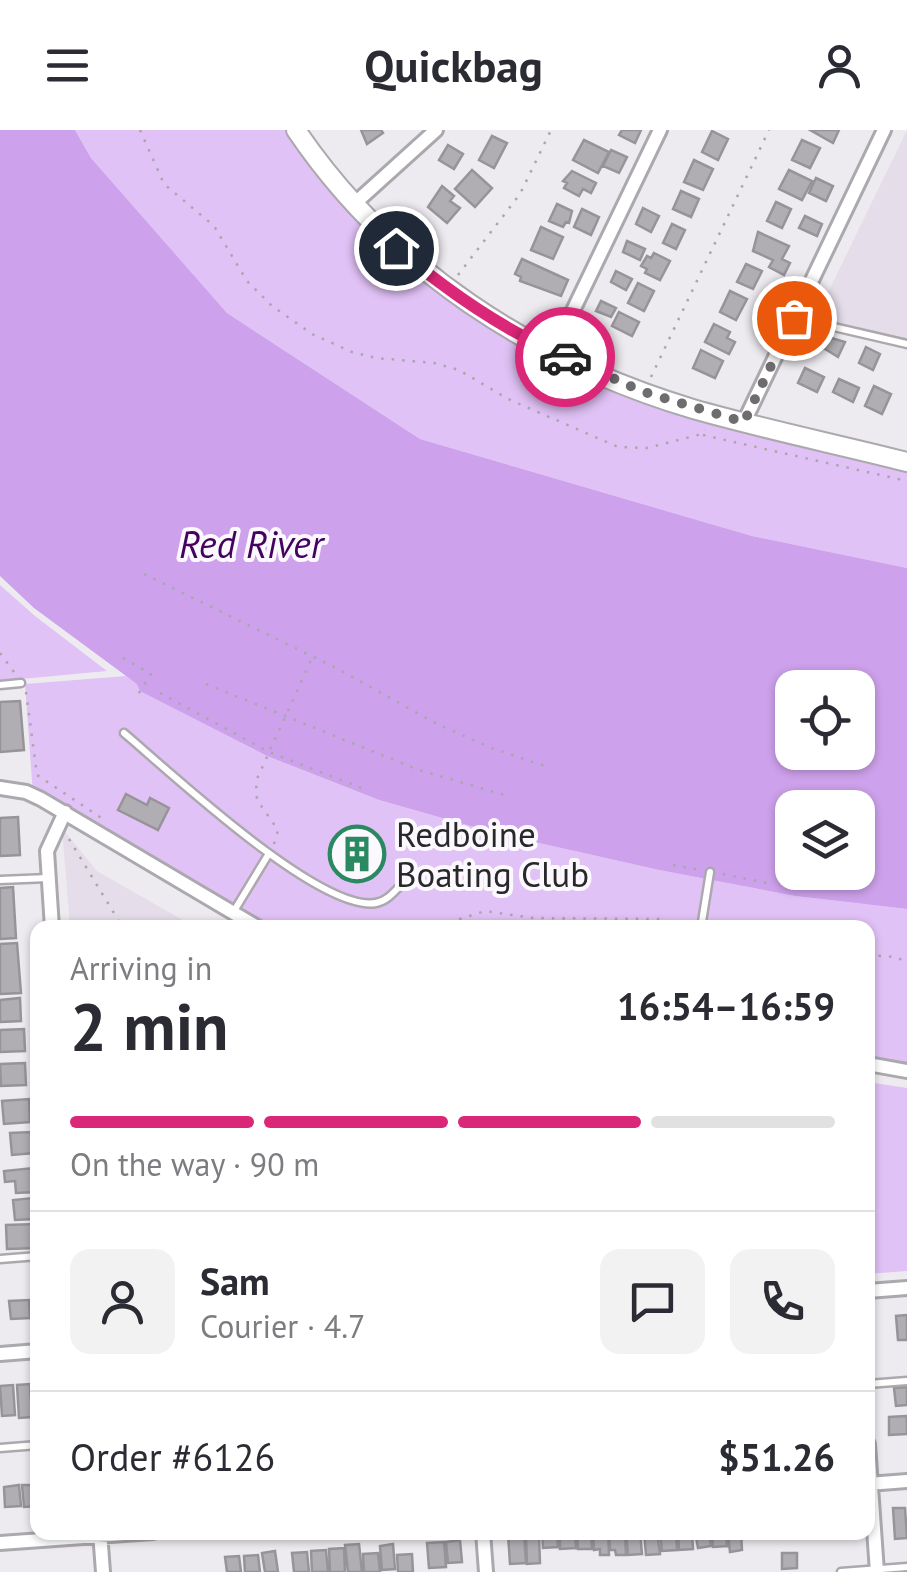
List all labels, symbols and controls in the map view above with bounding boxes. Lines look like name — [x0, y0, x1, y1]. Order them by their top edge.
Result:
text: Quickbag — [364, 36, 543, 94]
icon: menu — [40, 38, 95, 93]
icon: person — [812, 38, 867, 93]
pin — [354, 206, 439, 291]
icon: home — [369, 221, 424, 276]
pin — [752, 276, 837, 361]
icon: bag — [767, 291, 822, 346]
courier — [515, 307, 615, 407]
icon: car — [538, 330, 593, 385]
water label: Red River — [179, 519, 326, 568]
map controls — [775, 670, 875, 890]
button: locate — [775, 670, 875, 770]
button: layers — [775, 790, 875, 890]
place label: Redboine Boating Club — [396, 811, 589, 897]
building icon: Redboine Boating Club — [327, 824, 387, 884]
text: Arriving in — [70, 947, 212, 989]
text: 16:54–16:59 — [617, 981, 835, 1030]
text: 2 min — [70, 984, 229, 1068]
text: On the way · 90 m — [70, 1143, 319, 1185]
button: person — [70, 1249, 175, 1354]
button: chat — [600, 1249, 705, 1354]
button: phone — [730, 1249, 835, 1354]
text: Sam — [200, 1256, 270, 1305]
text: Courier · 4.7 — [200, 1305, 366, 1347]
text: Order #6126 — [70, 1432, 275, 1481]
text: $51.26 — [718, 1432, 835, 1481]

